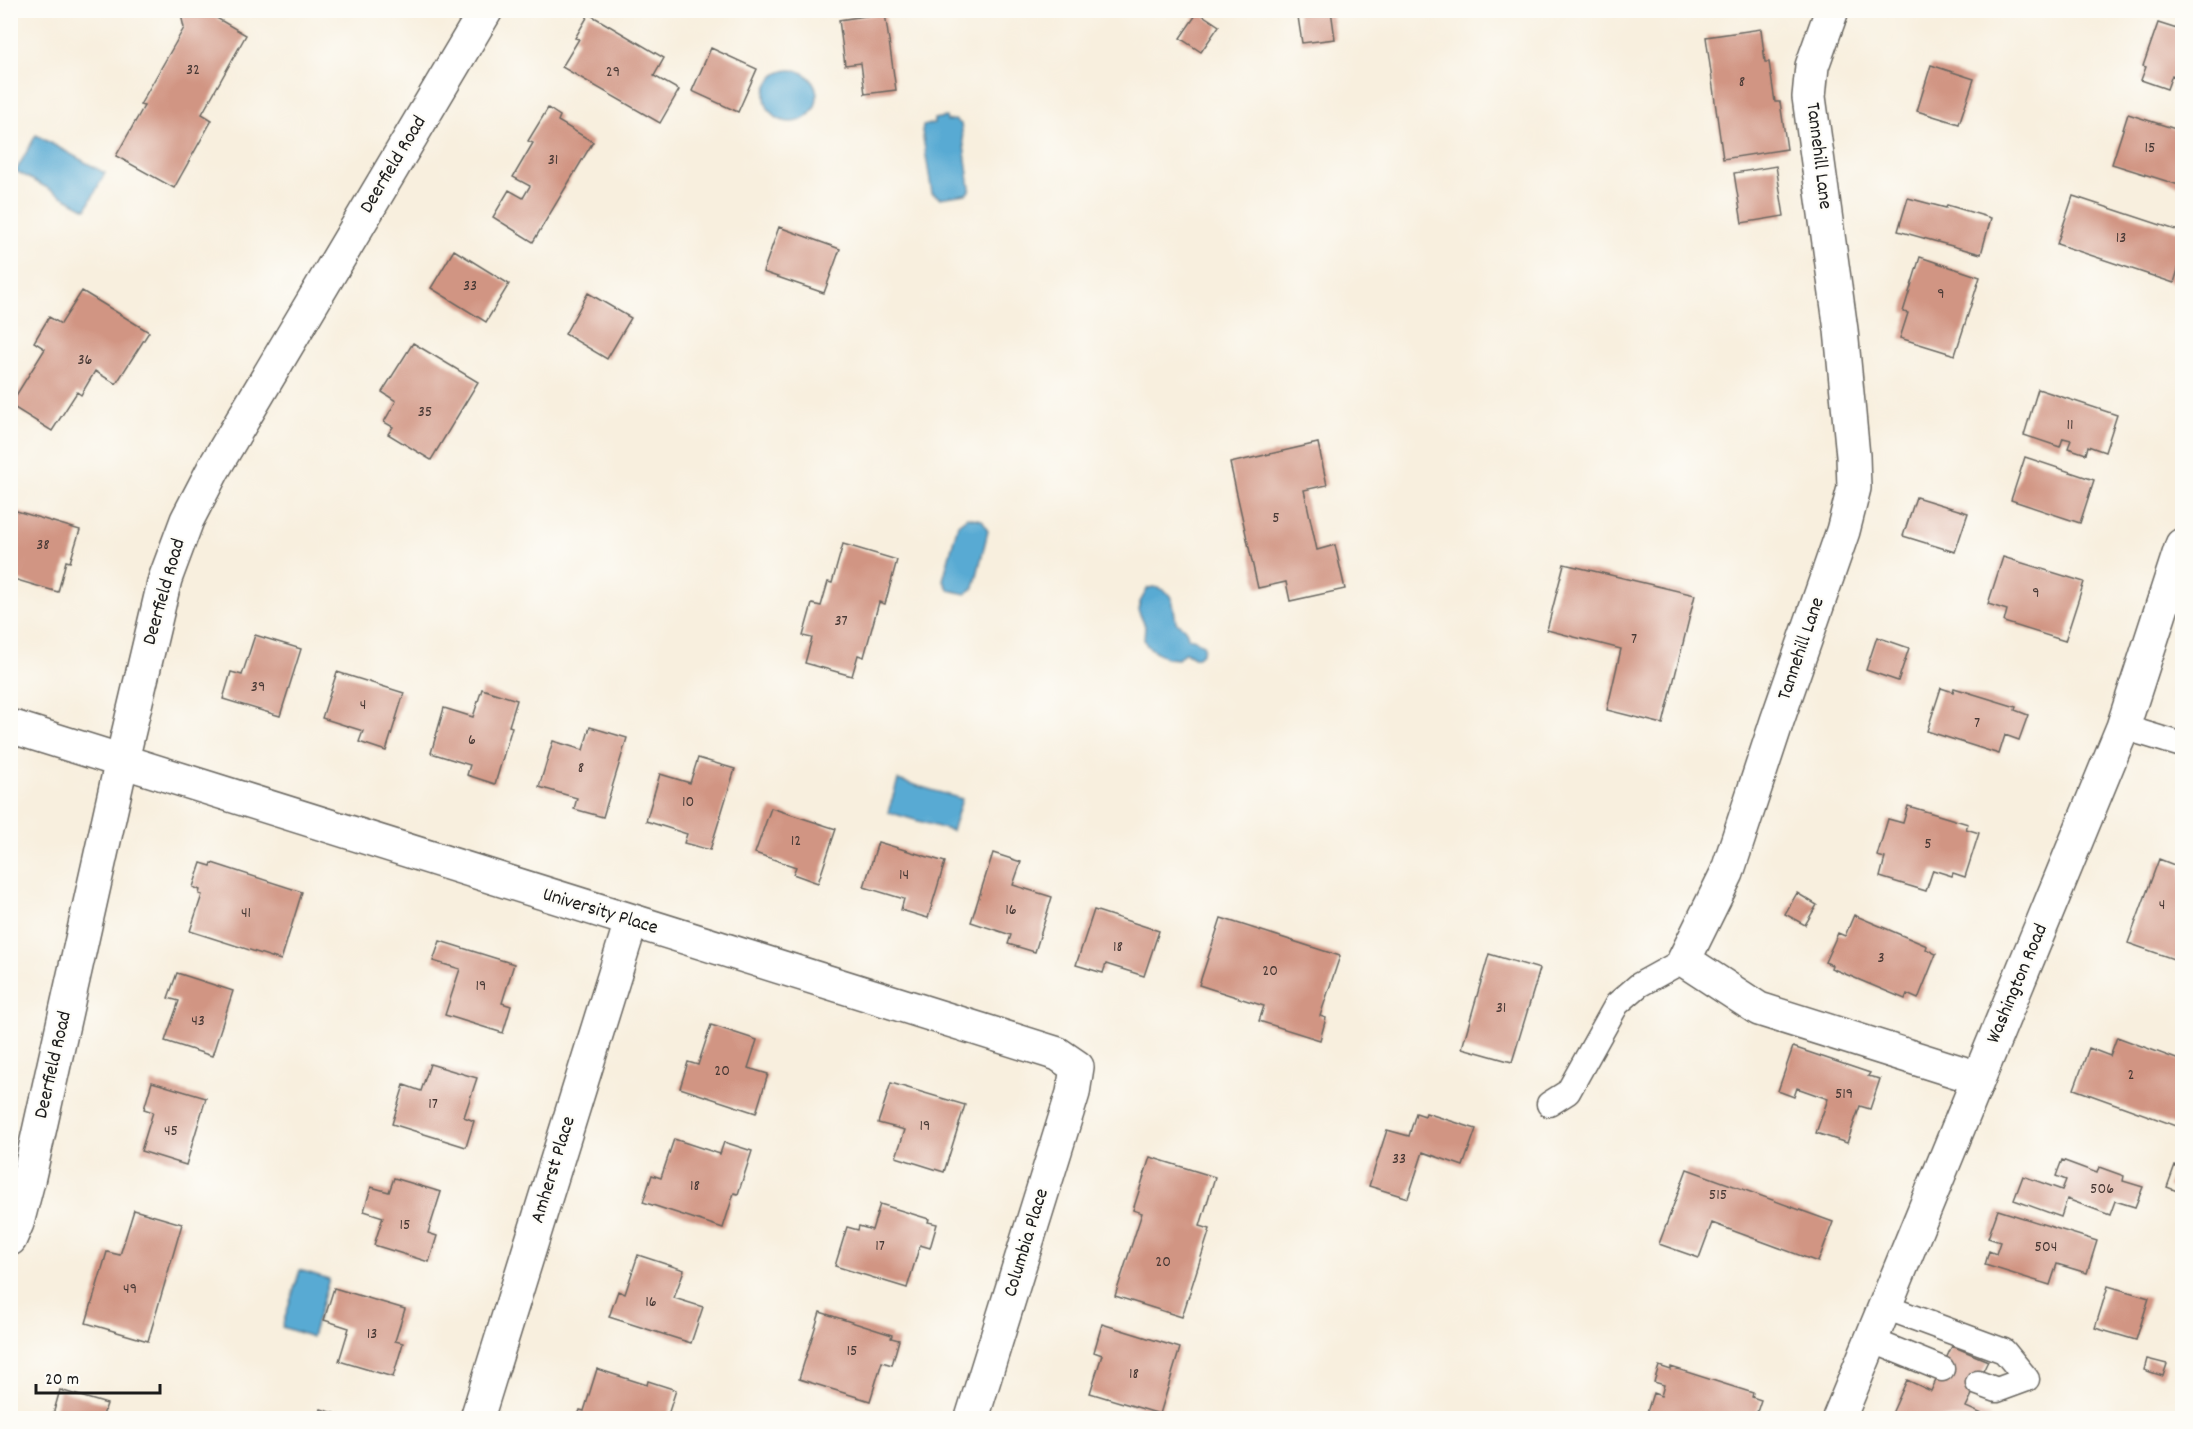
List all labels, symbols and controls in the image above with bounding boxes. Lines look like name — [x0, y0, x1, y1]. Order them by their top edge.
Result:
house number: 32 — [186, 59, 200, 82]
house number: 29 — [606, 61, 620, 84]
house number: 8 — [1739, 71, 1745, 94]
street label: Tannehill Lane — [1798, 101, 1838, 211]
street label: Deerfield Road — [354, 111, 434, 219]
house number: 15 — [2145, 137, 2155, 160]
house number: 31 — [548, 149, 558, 172]
house number: 13 — [2116, 227, 2126, 250]
house number: 33 — [463, 275, 477, 298]
house number: 9 — [1937, 283, 1945, 306]
house number: 36 — [78, 349, 93, 372]
house number: 35 — [418, 401, 432, 424]
house number: 11 — [2066, 414, 2074, 437]
house number: 5 — [1272, 507, 1280, 530]
house number: 38 — [36, 534, 50, 557]
street label: Deerfield Road — [136, 536, 194, 648]
house number: 9 — [2032, 582, 2040, 605]
street label: Tannehill Lane — [1771, 594, 1833, 704]
house number: 37 — [834, 610, 848, 633]
house number: 7 — [1631, 628, 1637, 651]
house number: 39 — [251, 676, 265, 699]
house number: 4 — [360, 694, 366, 717]
house number: 7 — [1974, 712, 1980, 735]
house number: 6 — [468, 729, 476, 752]
house number: 8 — [578, 757, 584, 780]
house number: 10 — [682, 791, 694, 814]
house number: 12 — [791, 830, 801, 853]
house number: 5 — [1924, 833, 1932, 856]
house number: 14 — [899, 864, 909, 887]
street label: University Place — [539, 881, 661, 943]
house number: 4 — [2159, 894, 2165, 917]
house number: 16 — [1005, 899, 1017, 922]
house number: 41 — [241, 902, 251, 925]
street label: Washington Road — [1980, 920, 2056, 1048]
house number: 18 — [1113, 936, 1123, 959]
house number: 3 — [1877, 947, 1885, 970]
house number: 20 — [1262, 960, 1278, 983]
house number: 19 — [476, 975, 486, 998]
house number: 31 — [1496, 997, 1506, 1020]
street label: Deerfield Road — [28, 1009, 80, 1121]
house number: 43 — [191, 1010, 205, 1033]
house number: 20 — [714, 1060, 730, 1083]
house number: 2 — [2128, 1064, 2135, 1087]
house number: 519 — [1835, 1083, 1853, 1106]
house number: 17 — [428, 1093, 438, 1116]
street label: Amherst Place — [524, 1113, 584, 1227]
house number: 19 — [920, 1115, 930, 1138]
house number: 45 — [164, 1120, 178, 1143]
house number: 33 — [1392, 1148, 1406, 1171]
house number: 18 — [690, 1175, 700, 1198]
house number: 506 — [2090, 1178, 2114, 1201]
house number: 515 — [1709, 1184, 1727, 1207]
street label: Columbia Place — [997, 1185, 1057, 1301]
house number: 15 — [400, 1214, 410, 1237]
house number: 17 — [875, 1235, 885, 1258]
house number: 504 — [2035, 1236, 2057, 1259]
house number: 20 — [1155, 1251, 1171, 1274]
house number: 49 — [123, 1278, 137, 1301]
house number: 16 — [645, 1291, 657, 1314]
house number: 13 — [367, 1323, 377, 1346]
house number: 15 — [847, 1340, 857, 1363]
scale bar — [36, 1357, 160, 1395]
house number: 18 — [1129, 1363, 1139, 1386]
text: 20 m — [45, 1368, 79, 1393]

